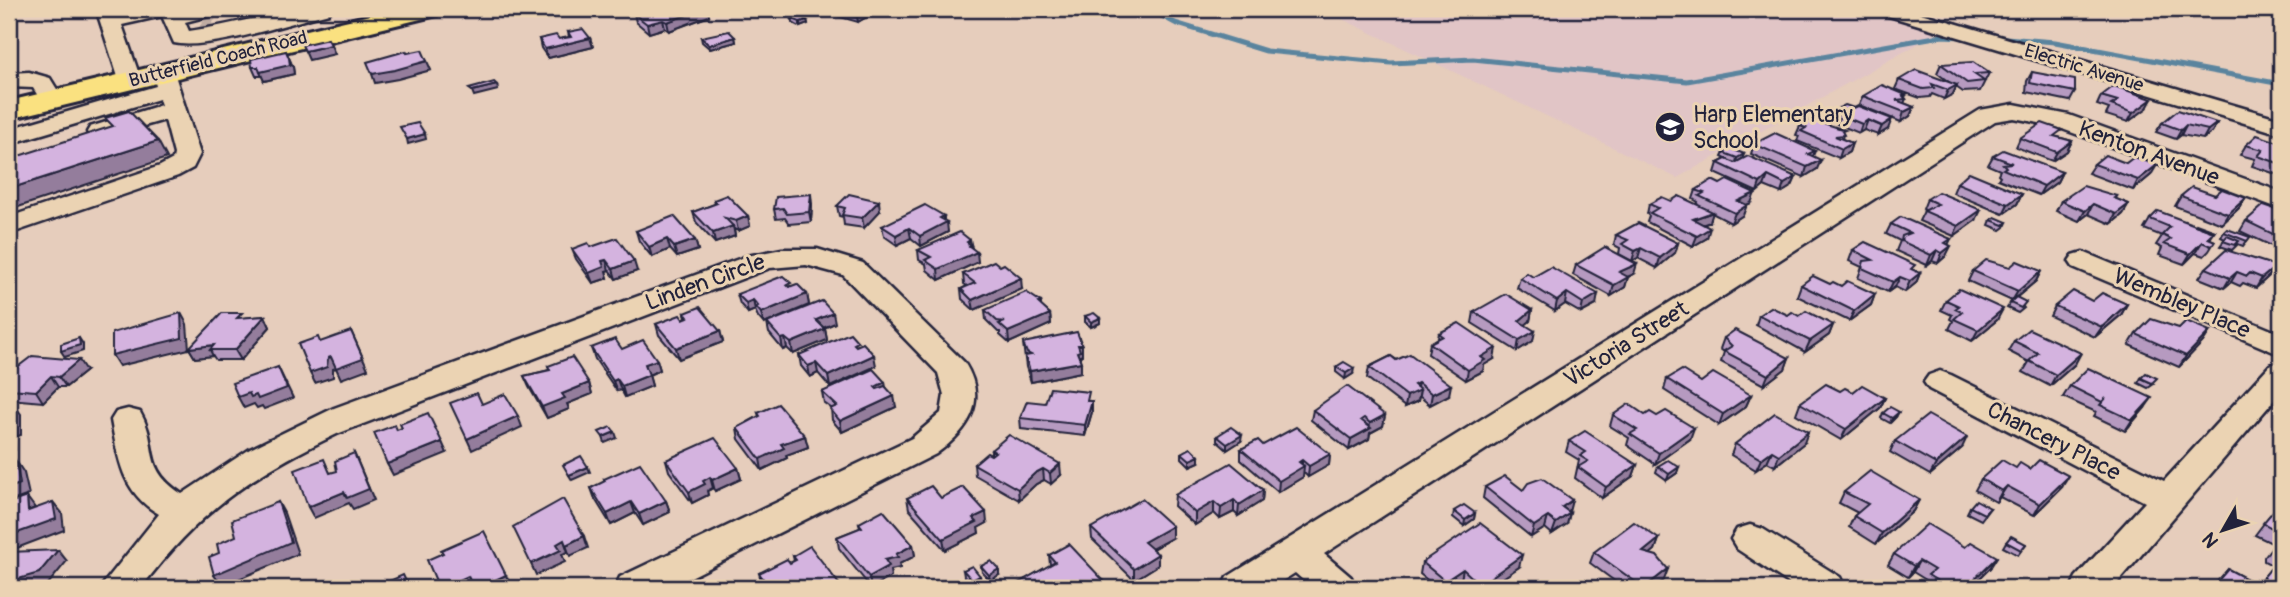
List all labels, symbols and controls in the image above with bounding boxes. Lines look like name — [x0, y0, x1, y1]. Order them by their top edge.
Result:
street label: Butterfield Coach Road — [126, 25, 310, 93]
street label: Electric Avenue — [2021, 38, 2147, 98]
place label: Harp Elementary School — [1693, 100, 1853, 155]
school or university icon: Harp Elementary School — [1653, 110, 1687, 144]
street label: Kenton Avenue — [2075, 114, 2224, 192]
street label: Linden Circle — [641, 247, 769, 317]
street label: Wembley Place — [2109, 261, 2255, 345]
street label: Victoria Street — [1558, 294, 1694, 394]
street label: Chancery Place — [1982, 395, 2126, 487]
north arrow — [2188, 496, 2258, 566]
text: N — [2197, 527, 2224, 553]

